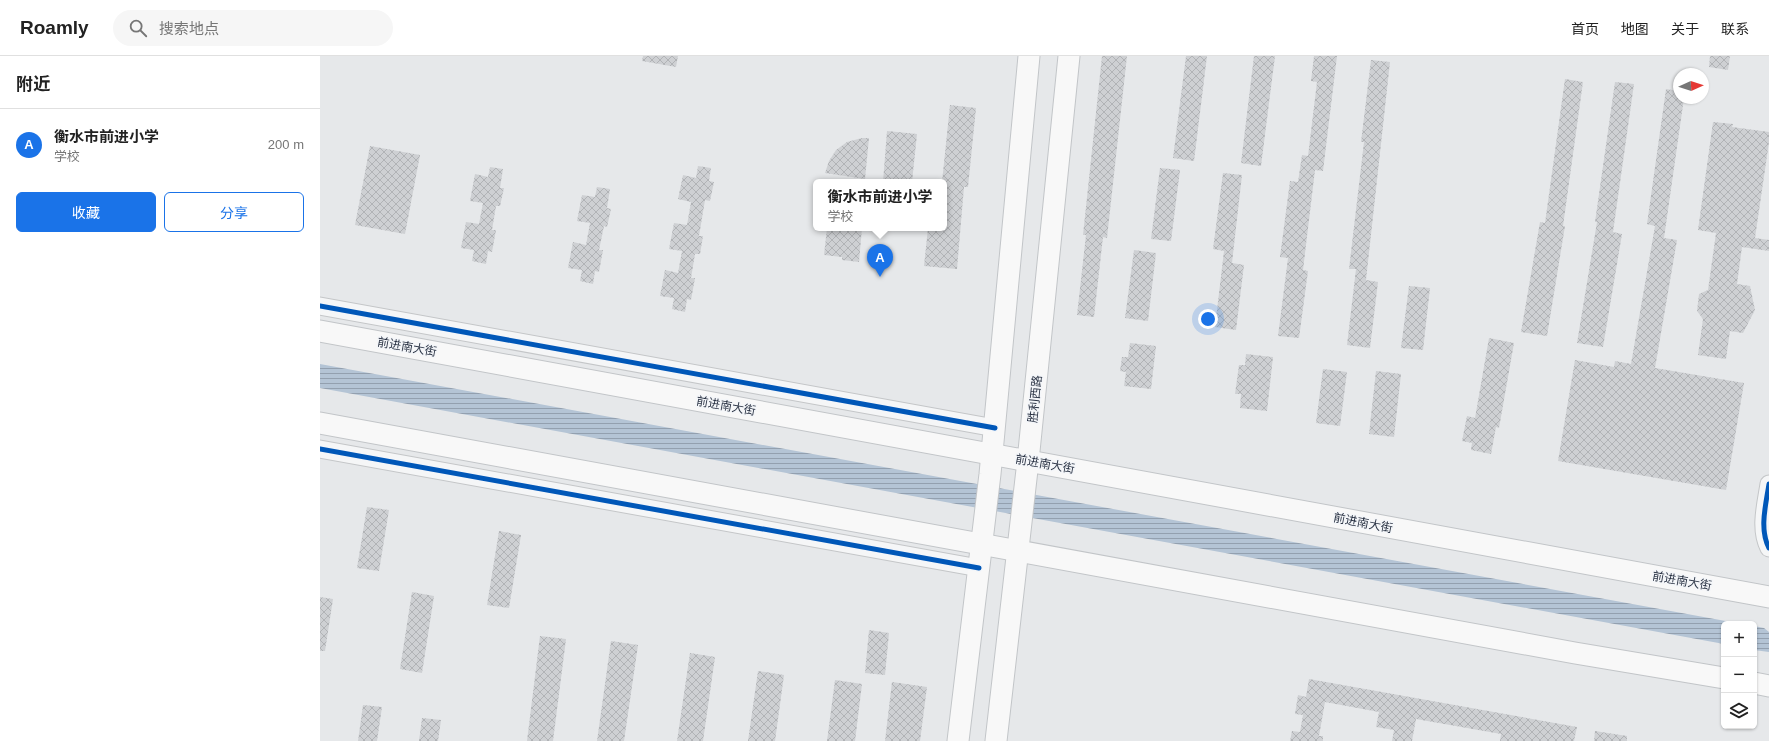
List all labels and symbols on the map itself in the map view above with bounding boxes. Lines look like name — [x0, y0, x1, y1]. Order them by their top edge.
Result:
north arrow — [1673, 68, 1709, 104]
pin: A — [867, 244, 893, 277]
your location — [1198, 309, 1218, 329]
street label: 前进南大街 — [376, 335, 438, 359]
street label: 胜利西路 — [1026, 374, 1044, 424]
street label: 前进南大街 — [695, 394, 757, 418]
street label: 前进南大街 — [1014, 452, 1076, 476]
street label: 前进南大街 — [1332, 510, 1394, 536]
street label: 前进南大街 — [1651, 569, 1713, 593]

